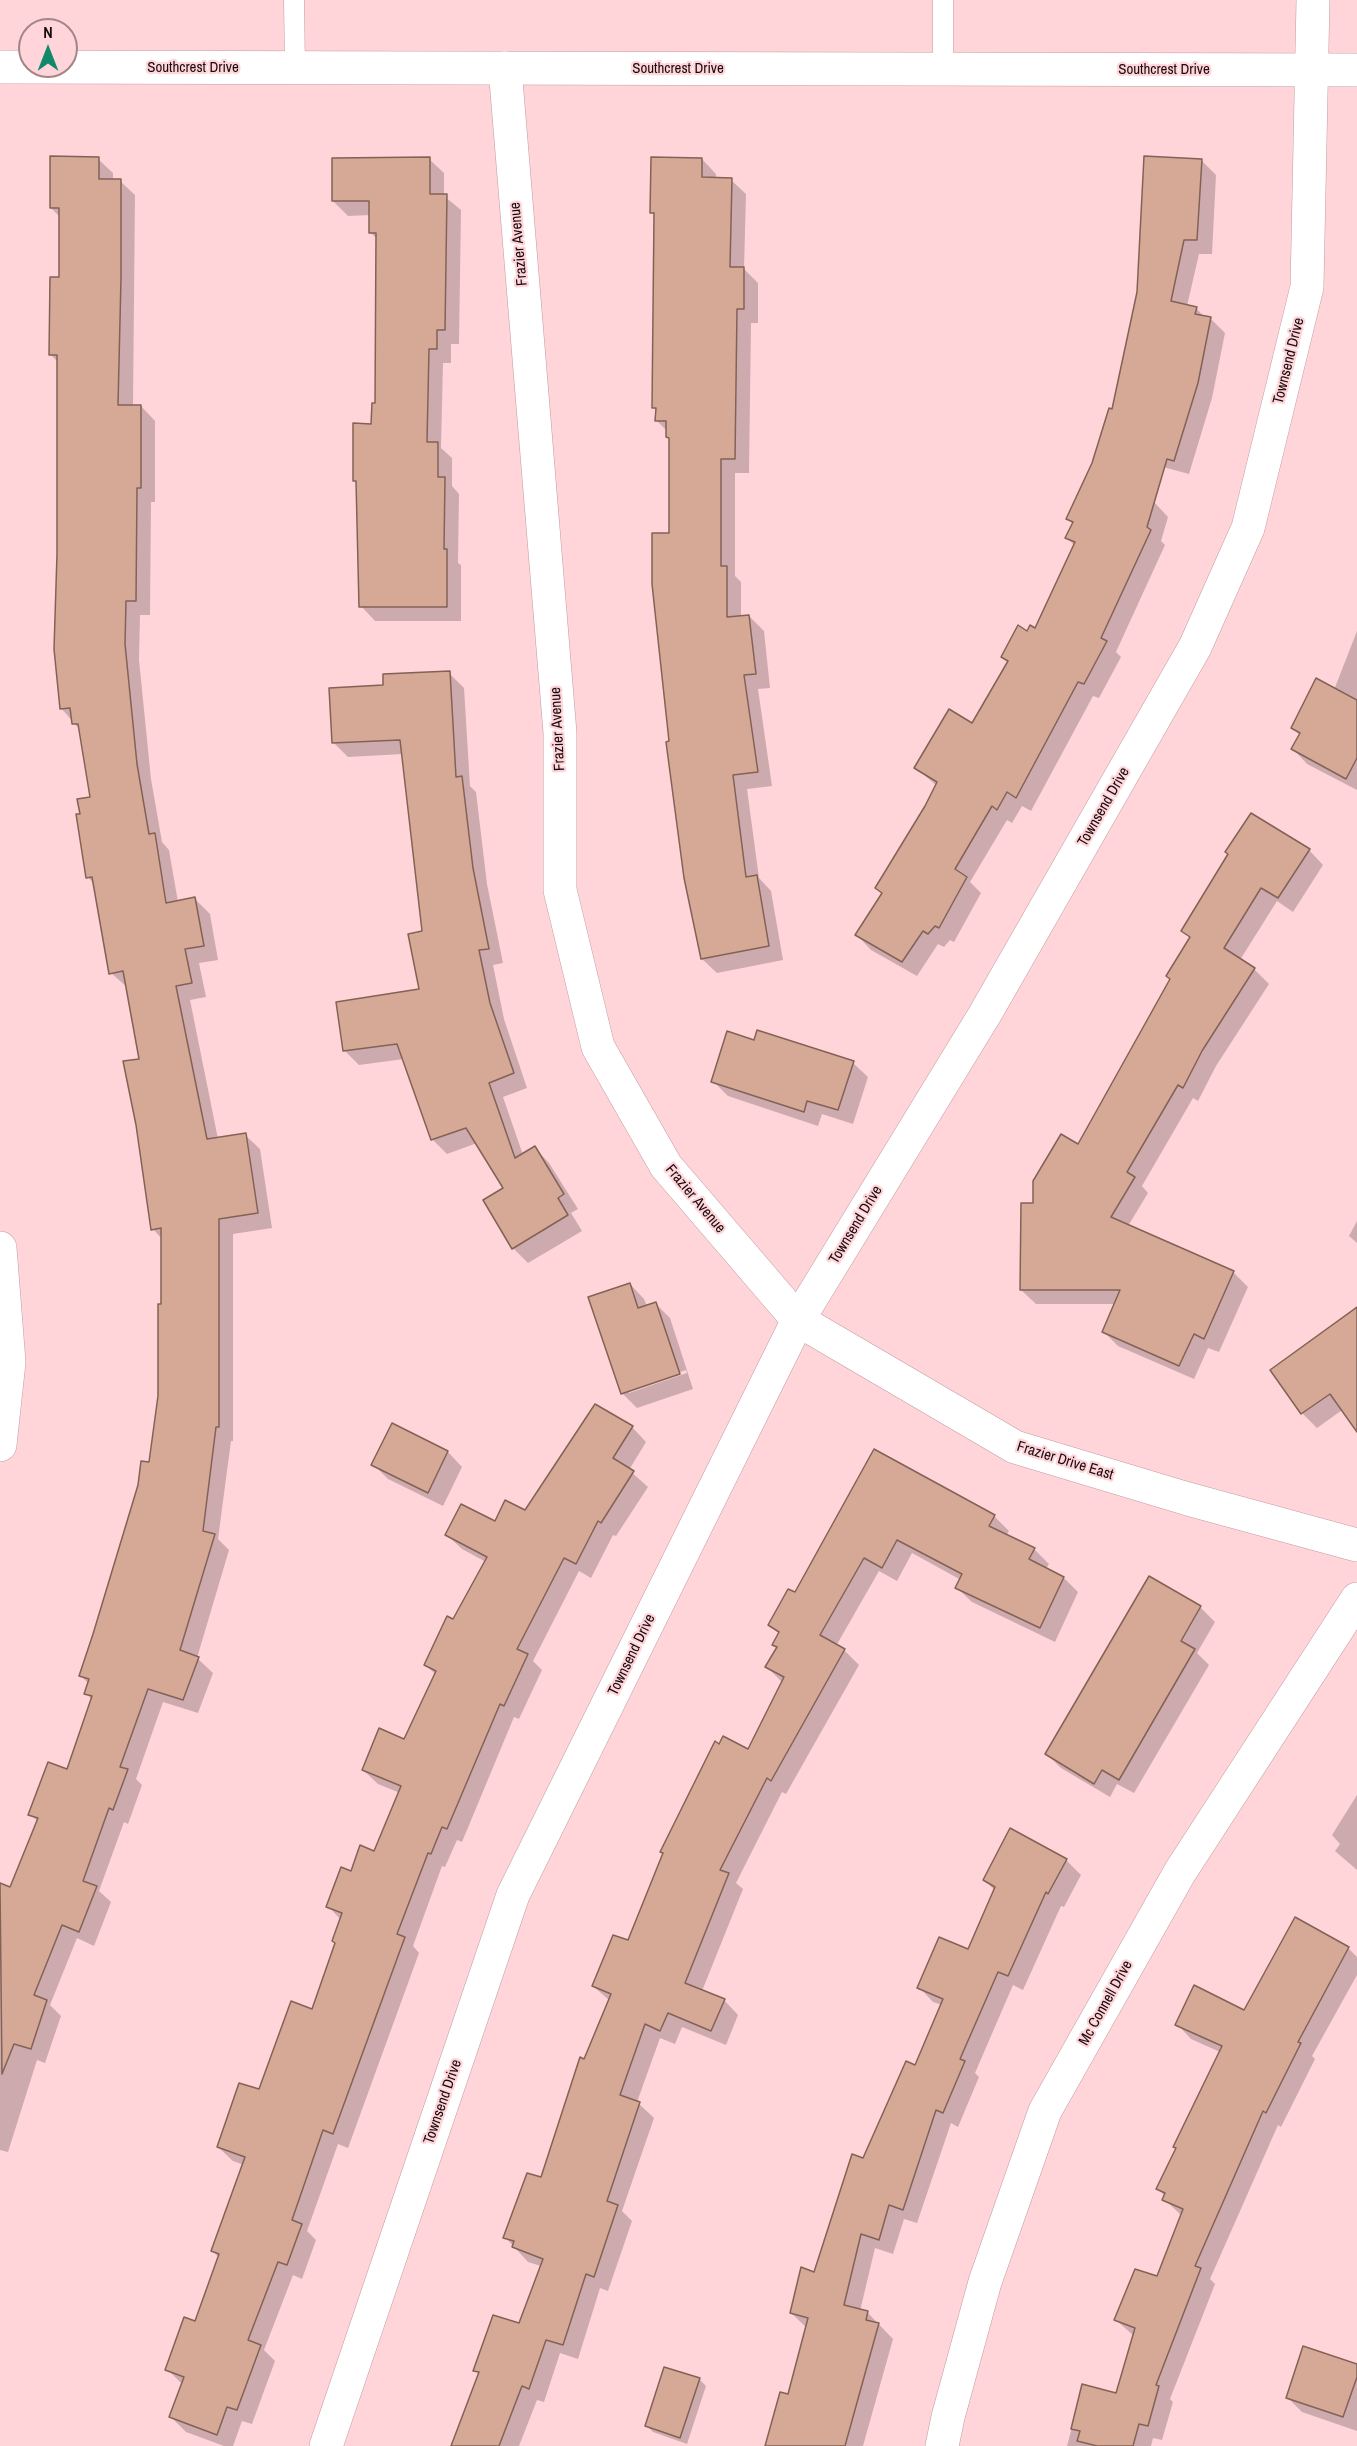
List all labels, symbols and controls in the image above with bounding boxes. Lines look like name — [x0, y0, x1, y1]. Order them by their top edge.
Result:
north arrow — [18, 18, 78, 78]
text: N — [43, 21, 53, 43]
street label: Southcrest Drive — [147, 59, 239, 77]
street label: Southcrest Drive — [632, 60, 724, 78]
street label: Southcrest Drive — [1118, 61, 1210, 79]
street label: Frazier Avenue — [506, 201, 532, 287]
street label: Townsend Drive — [1270, 316, 1308, 406]
street label: Frazier Avenue — [547, 687, 569, 771]
street label: Townsend Drive — [1074, 764, 1134, 850]
street label: Frazier Avenue — [661, 1161, 729, 1237]
street label: Townsend Drive — [826, 1183, 886, 1267]
street label: Frazier Drive East — [1015, 1438, 1115, 1484]
street label: Townsend Drive — [605, 1611, 659, 1699]
street label: Mc Connell Drive — [1075, 1957, 1137, 2049]
street label: Townsend Drive — [420, 2057, 466, 2147]

